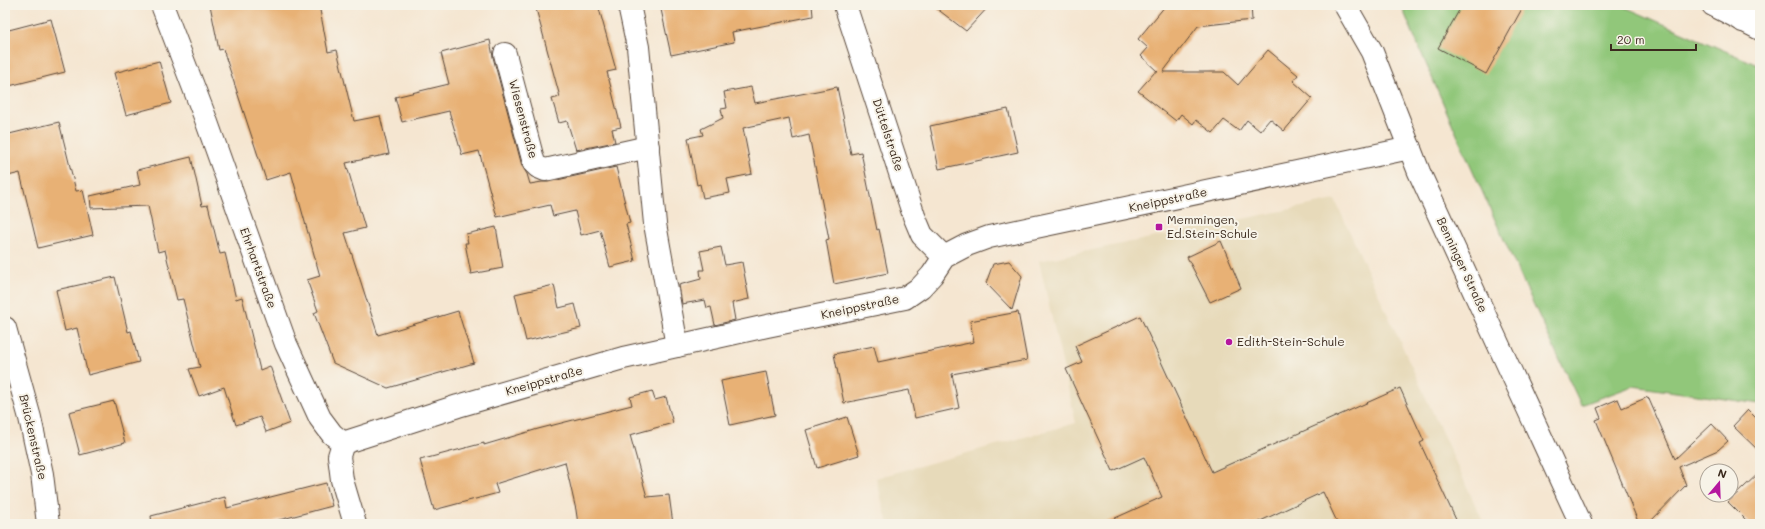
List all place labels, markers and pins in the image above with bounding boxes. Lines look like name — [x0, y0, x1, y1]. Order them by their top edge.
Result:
place label: Memmingen, Ed.Stein-Schule — [1167, 211, 1257, 241]
marker: Memmingen, Ed.Stein-Schule — [1154, 222, 1164, 232]
place label: Edith-Stein-Schule — [1237, 333, 1345, 349]
marker: Edith-Stein-Schule — [1224, 337, 1234, 347]

